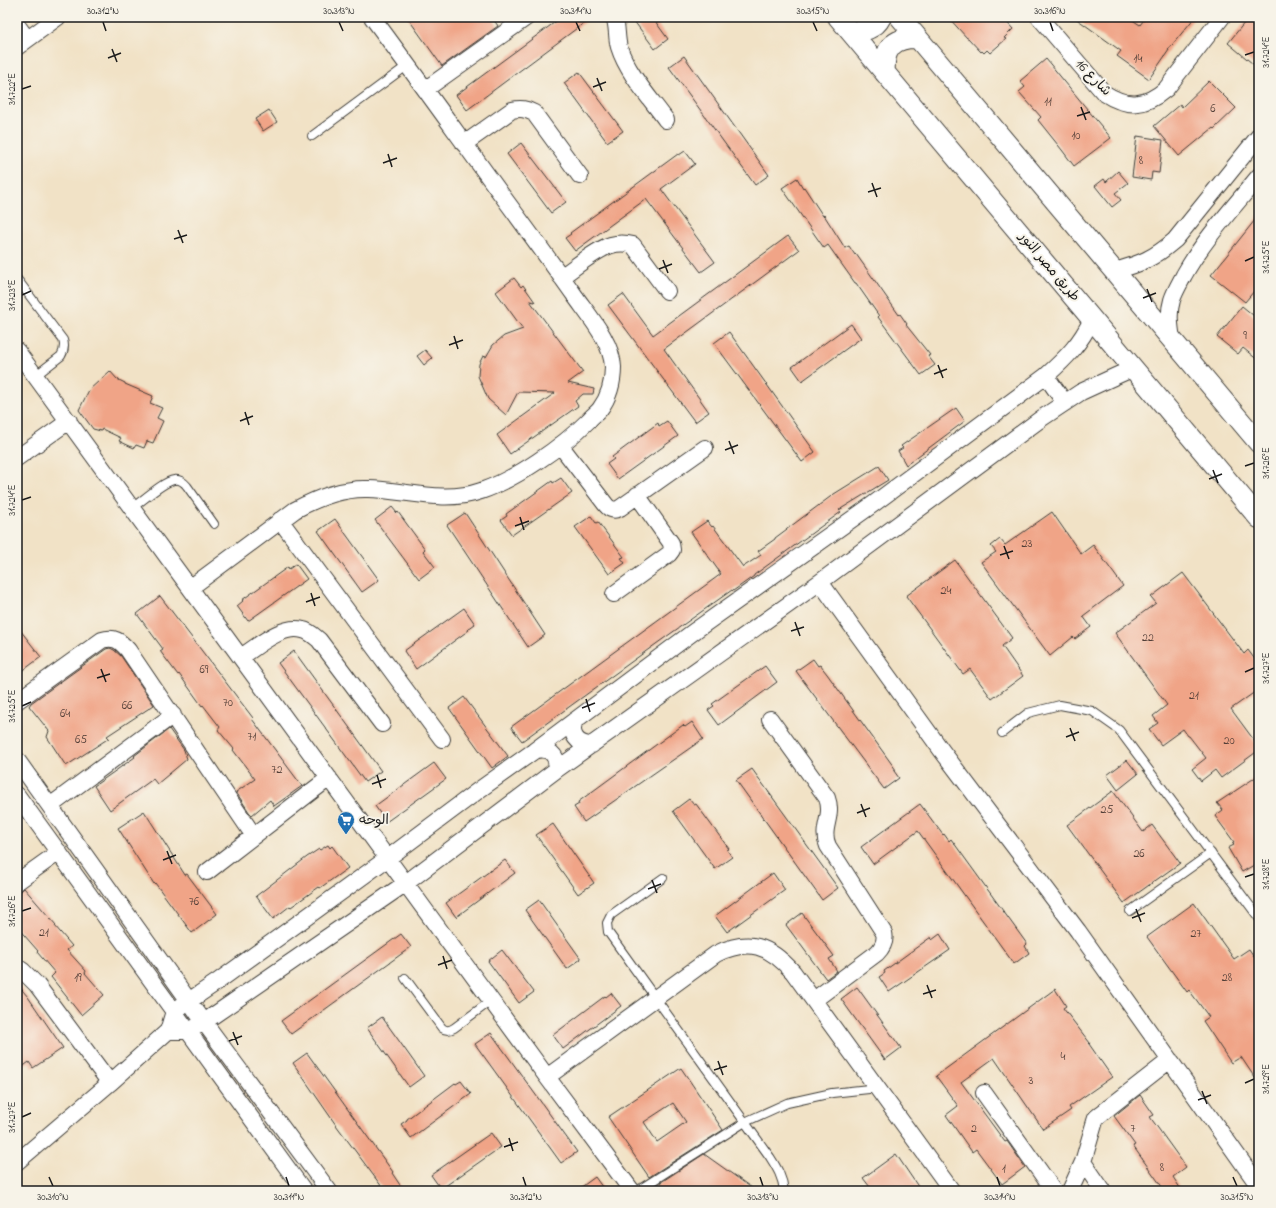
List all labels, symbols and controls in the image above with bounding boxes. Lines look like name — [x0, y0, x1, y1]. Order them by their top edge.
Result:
text: 30.312°N — [87, 4, 119, 19]
text: 30.313°N — [323, 4, 355, 19]
text: 30.314°N — [560, 4, 592, 19]
text: 30.315°N — [797, 4, 830, 19]
text: 30.316°N — [1034, 4, 1066, 19]
text: 31.724°E — [1259, 36, 1274, 68]
house number: 14 — [1134, 50, 1142, 68]
street label: شارع 16 — [1070, 55, 1116, 101]
text: 31.722°E — [5, 73, 20, 105]
house number: 11 — [1044, 93, 1052, 111]
house number: 6 — [1210, 100, 1216, 118]
house number: 10 — [1071, 127, 1081, 145]
house number: 8 — [1139, 152, 1144, 170]
street label: طريق مصر النور — [1013, 227, 1085, 307]
text: 31.725°E — [1259, 241, 1274, 273]
text: 31.723°E — [5, 279, 20, 311]
house number: 9 — [1243, 327, 1247, 345]
text: 31.726°E — [1259, 447, 1274, 479]
text: 31.724°E — [5, 484, 20, 516]
house number: 23 — [1022, 535, 1033, 553]
house number: 24 — [941, 582, 952, 600]
house number: 22 — [1142, 629, 1154, 647]
text: 31.727°E — [1259, 652, 1274, 684]
house number: 69 — [200, 661, 209, 679]
house number: 21 — [1189, 687, 1199, 705]
text: 31.725°E — [5, 690, 20, 722]
house number: 70 — [223, 694, 233, 712]
house number: 66 — [122, 697, 133, 715]
house number: 64 — [60, 705, 70, 723]
house number: 71 — [248, 728, 257, 746]
house number: 65 — [75, 731, 87, 749]
house number: 20 — [1223, 732, 1235, 750]
house number: 72 — [272, 761, 282, 779]
house number: 25 — [1101, 801, 1114, 819]
supermarket icon: الوحه — [336, 810, 356, 835]
place label: الوحه — [359, 810, 389, 831]
house number: 26 — [1133, 845, 1145, 863]
text: 31.728°E — [1259, 859, 1274, 889]
house number: 76 — [189, 893, 200, 911]
text: 31.726°E — [5, 895, 20, 927]
house number: 21 — [39, 924, 49, 942]
house number: 27 — [1191, 925, 1202, 943]
house number: 19 — [74, 969, 82, 987]
house number: 28 — [1222, 969, 1233, 987]
house number: 4 — [1061, 1048, 1066, 1066]
text: 31.729°E — [1259, 1064, 1274, 1094]
house number: 3 — [1029, 1072, 1034, 1090]
text: 31.727°E — [5, 1101, 20, 1133]
house number: 2 — [971, 1120, 977, 1138]
house number: 7 — [1131, 1120, 1136, 1138]
house number: 8 — [1160, 1159, 1165, 1177]
house number: 1 — [1002, 1160, 1006, 1178]
text: 30.310°N — [37, 1190, 69, 1205]
text: 30.311°N — [274, 1190, 304, 1205]
text: 30.312°N — [510, 1190, 542, 1205]
text: 30.313°N — [747, 1190, 779, 1205]
text: 30.314°N — [984, 1190, 1016, 1205]
text: 30.315°N — [1221, 1190, 1254, 1205]

